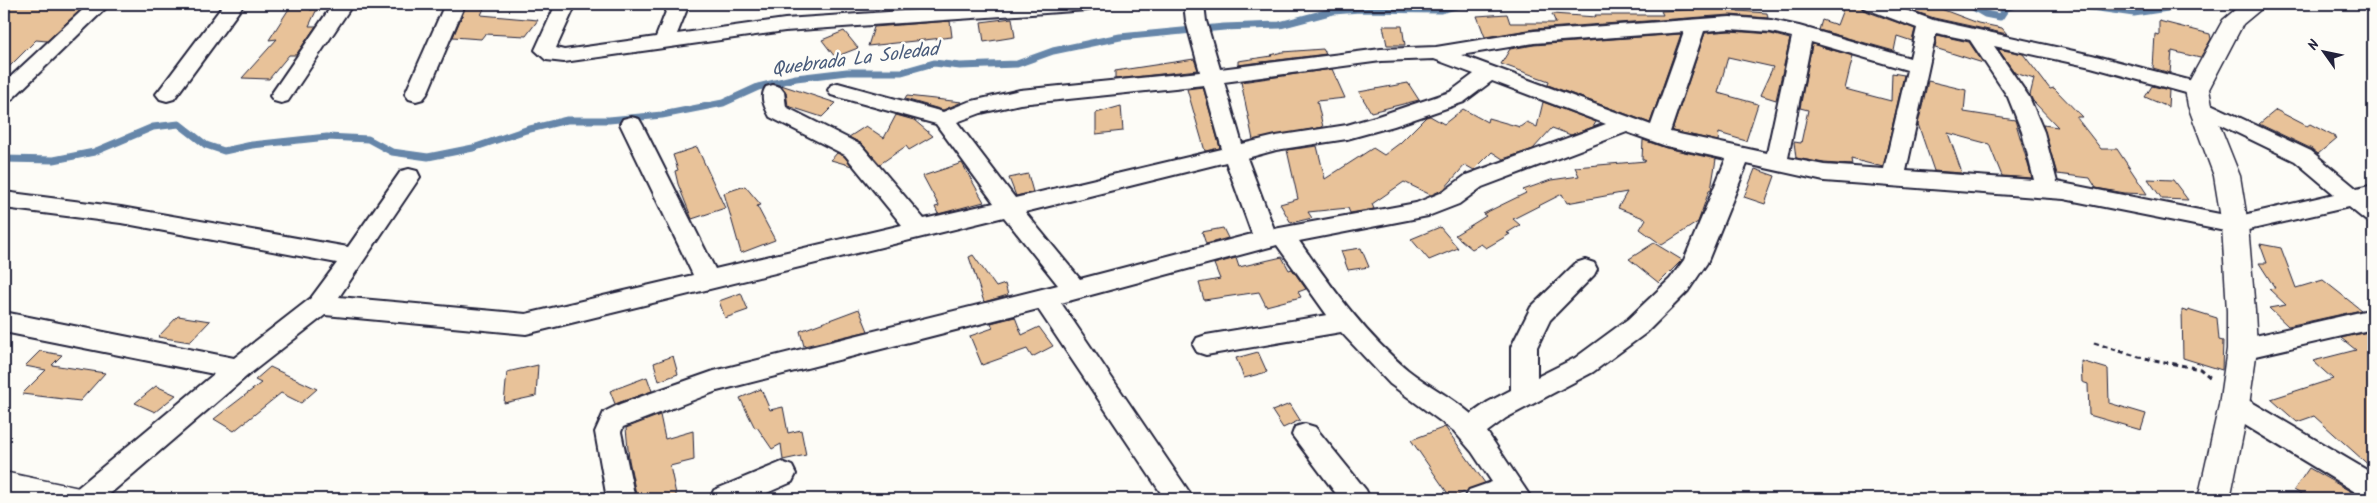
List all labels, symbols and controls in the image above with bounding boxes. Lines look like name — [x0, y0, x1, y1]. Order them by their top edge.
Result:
north arrow — [2300, 28, 2350, 78]
water label: Quebrada La Soledad — [770, 34, 945, 85]
text: N — [2302, 36, 2326, 55]

